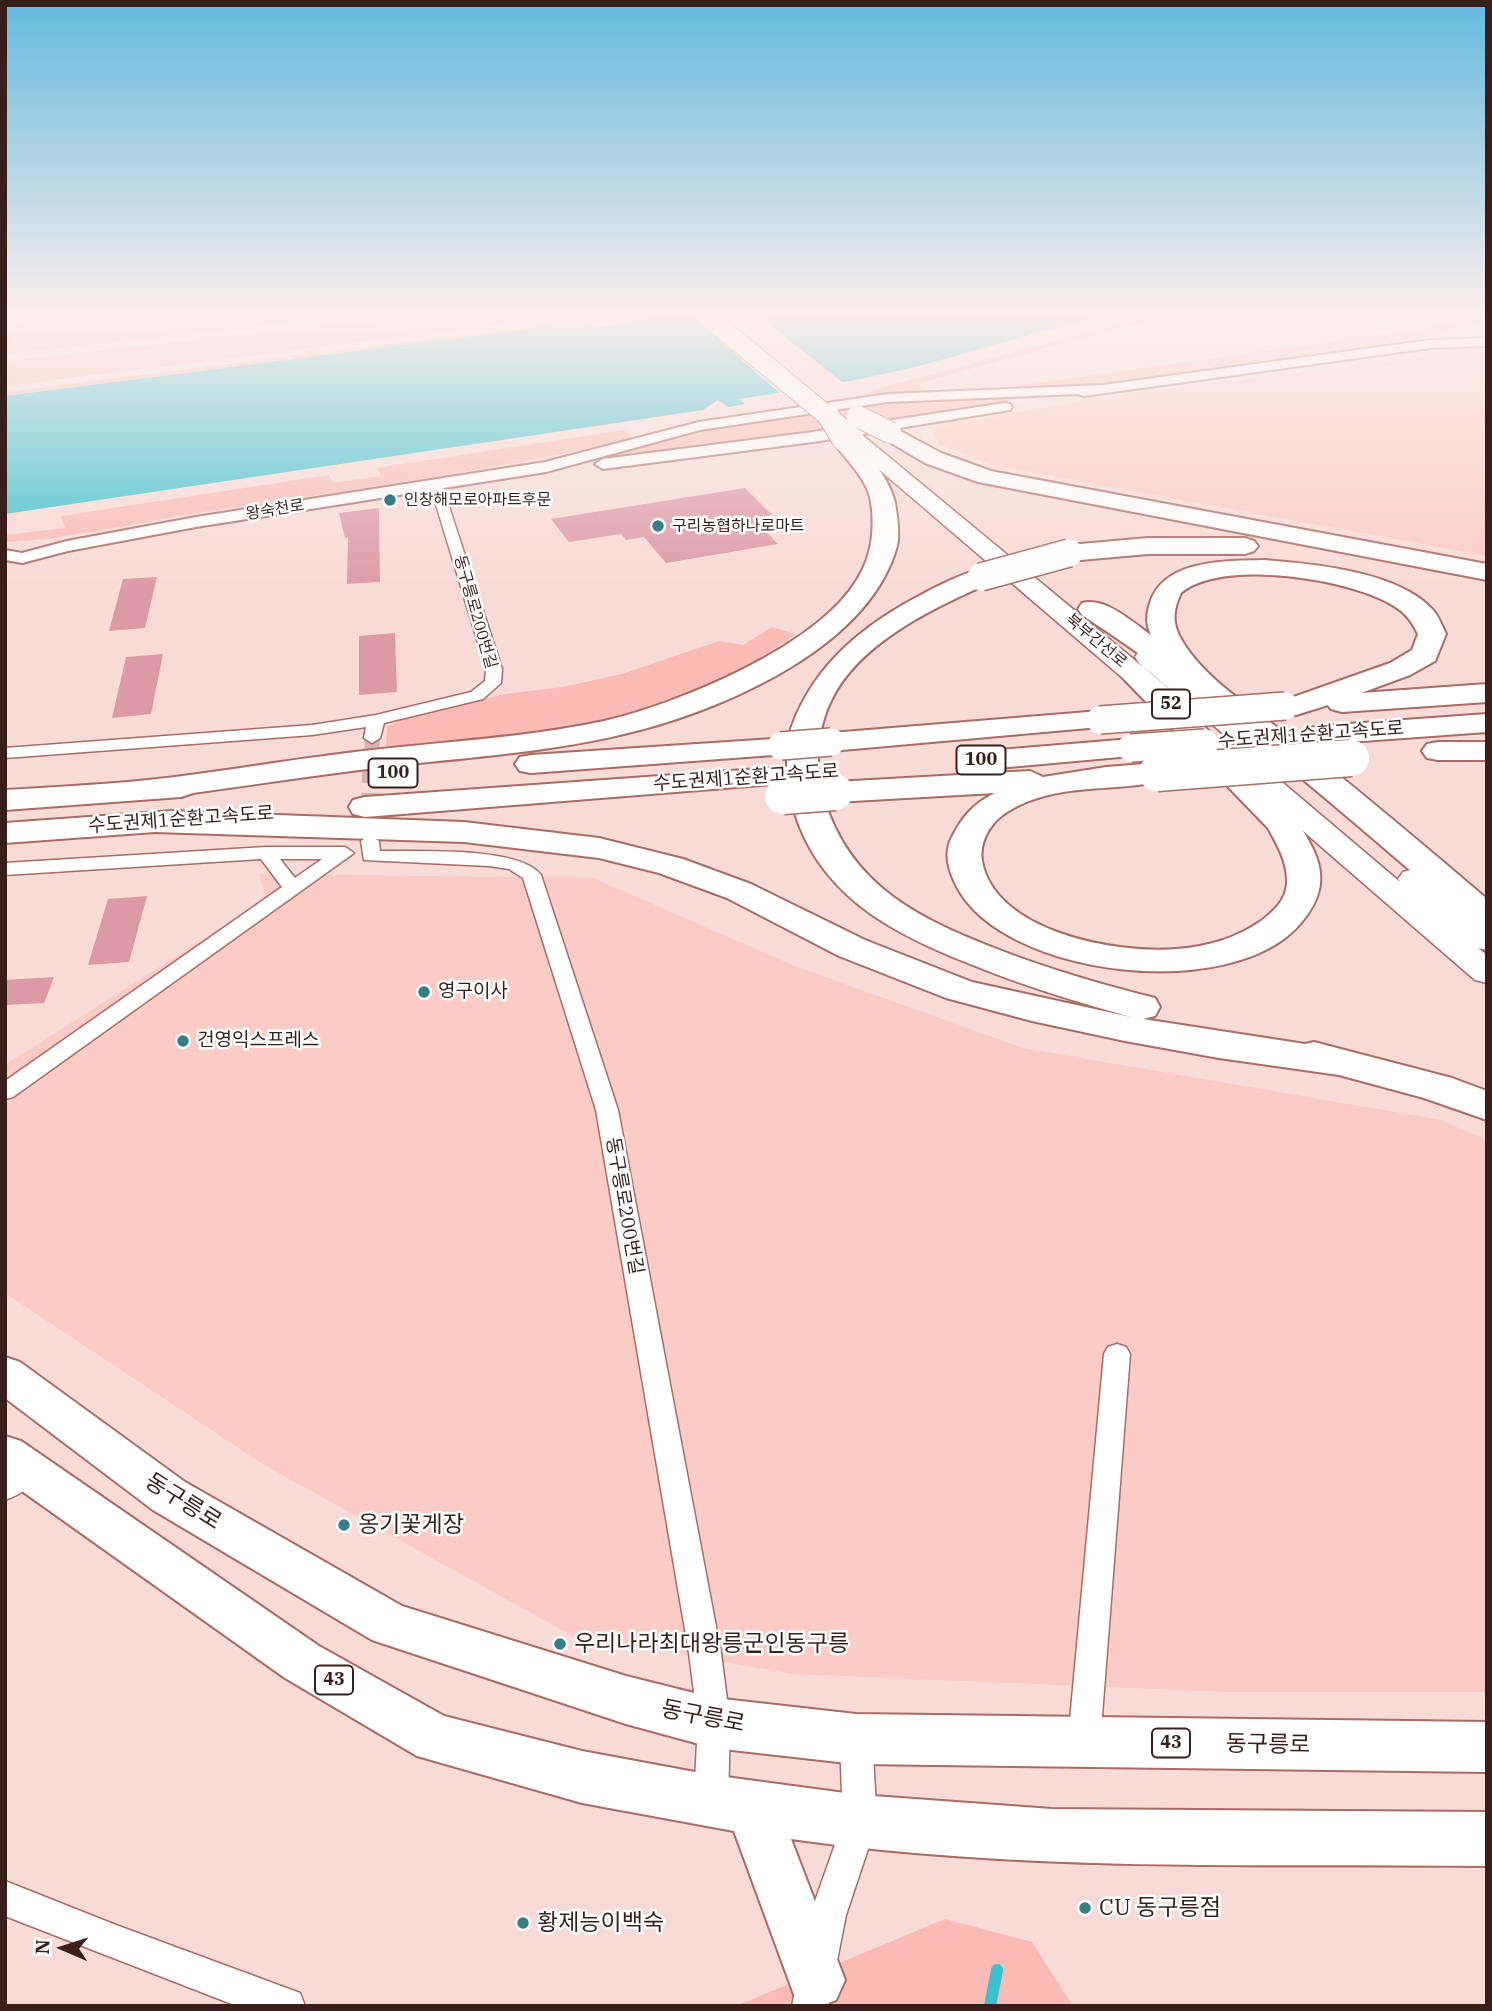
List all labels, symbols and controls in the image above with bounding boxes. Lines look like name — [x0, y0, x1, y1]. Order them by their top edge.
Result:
place label: 인창해모로아파트후문 — [404, 490, 551, 510]
marker: 인창해모로아파트후문 — [382, 492, 398, 508]
street label: 왕숙천로 — [244, 496, 306, 524]
place label: 구리농협하나로마트 — [672, 516, 804, 536]
marker: 구리농협하나로마트 — [650, 518, 666, 534]
street label: 동구릉로200번길 — [450, 553, 500, 671]
street label: 북부간선로 — [1062, 610, 1130, 672]
road number: 52 — [1152, 690, 1190, 718]
street label: 수도권제1순환고속도로 — [1217, 717, 1405, 753]
road number: 100 — [956, 746, 1006, 774]
road number: 100 — [368, 758, 418, 788]
street label: 수도권제1순환고속도로 — [652, 760, 840, 796]
street label: 수도권제1순환고속도로 — [87, 802, 275, 838]
place label: 영구이사 — [438, 981, 508, 1003]
marker: 영구이사 — [416, 984, 432, 1000]
place label: 건영익스프레스 — [197, 1030, 319, 1052]
marker: 건영익스프레스 — [175, 1033, 191, 1049]
street label: 동구릉로200번길 — [601, 1136, 647, 1276]
street label: 동구릉로 — [140, 1468, 226, 1536]
place label: 옹기꽃게장 — [358, 1511, 464, 1539]
marker: 옹기꽃게장 — [336, 1517, 352, 1533]
place label: 우리나라최대왕릉군인동구릉 — [574, 1630, 849, 1658]
marker: 우리나라최대왕릉군인동구릉 — [552, 1636, 568, 1652]
road number: 43 — [315, 1666, 353, 1694]
street label: 동구릉로 — [659, 1695, 747, 1739]
road number: 43 — [1152, 1728, 1190, 1758]
street label: 동구릉로 — [1225, 1730, 1311, 1760]
place label: CU 동구릉점 — [1099, 1894, 1221, 1922]
marker: CU 동구릉점 — [1077, 1900, 1093, 1916]
place label: 황제능이백숙 — [537, 1909, 664, 1937]
north arrow — [28, 1913, 98, 1983]
marker: 황제능이백숙 — [515, 1915, 531, 1931]
text: N — [30, 1939, 54, 1955]

